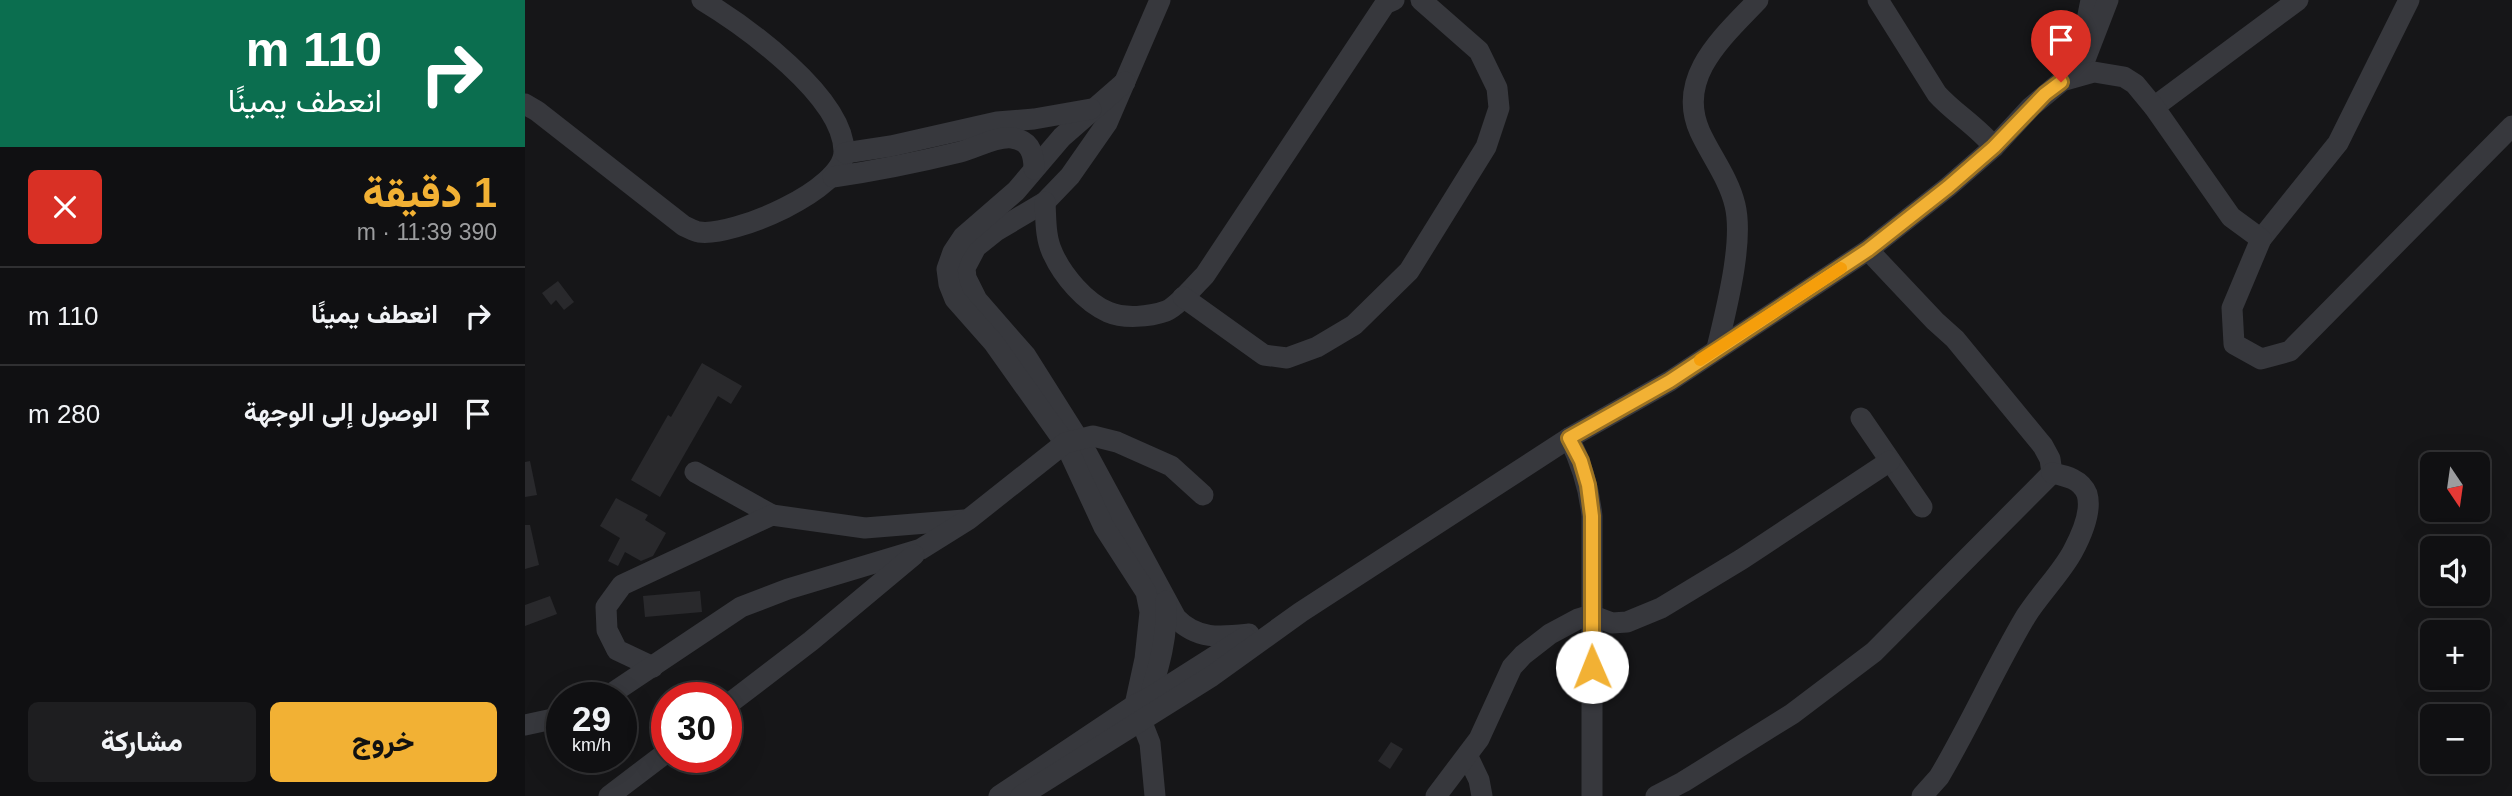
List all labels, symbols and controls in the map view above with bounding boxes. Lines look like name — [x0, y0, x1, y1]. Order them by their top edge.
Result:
pin — [2031, 10, 2091, 82]
icon: arrive — [2042, 21, 2080, 59]
text: 110 m — [246, 22, 382, 76]
icon: right — [406, 28, 497, 119]
text: انعطف يمينًا — [228, 83, 382, 119]
text: 1 دقيقة — [363, 169, 497, 216]
button: close — [28, 170, 102, 244]
text: 390 m · 11:39 — [357, 219, 497, 245]
icon: right — [459, 297, 497, 335]
text: انعطف يمينًا — [311, 299, 438, 329]
text: 110 m — [28, 301, 98, 331]
icon: arrive — [459, 395, 497, 433]
text: الوصول إلى الوجهة — [244, 397, 438, 427]
text: 280 m — [28, 399, 100, 429]
north arrow — [2420, 452, 2490, 522]
map controls — [2420, 452, 2490, 774]
button: sound — [2420, 536, 2490, 606]
button: + — [2420, 620, 2490, 690]
position arrow — [1555, 630, 1629, 704]
speed limit sign: 30 — [651, 682, 742, 773]
text: 29 — [572, 699, 611, 738]
button: مشاركة — [28, 702, 256, 782]
button: خروج — [270, 702, 497, 782]
button: − — [2420, 704, 2490, 774]
text: km/h — [572, 735, 611, 755]

